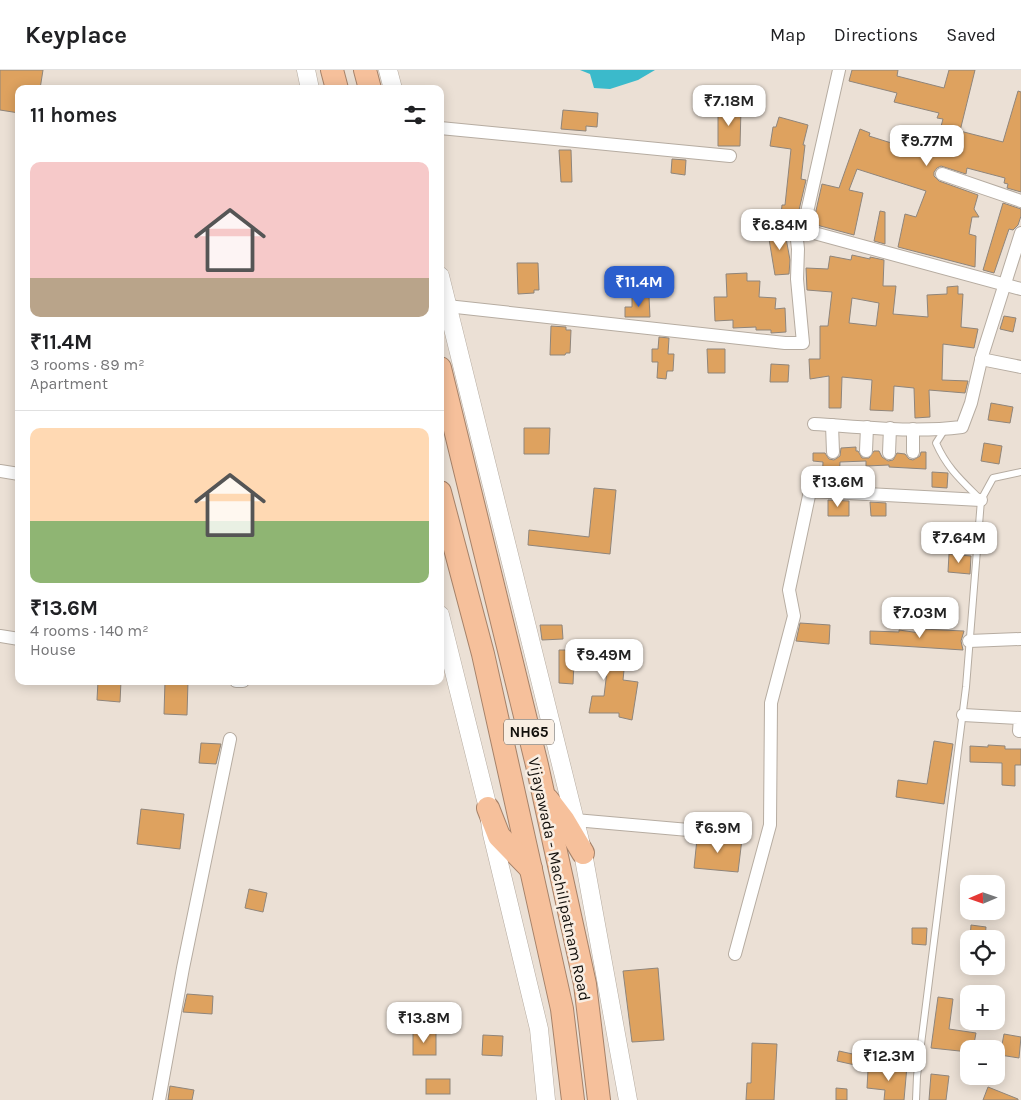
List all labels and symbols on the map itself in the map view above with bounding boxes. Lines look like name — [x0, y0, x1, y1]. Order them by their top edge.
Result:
pin: ₹7.18M — [688, 85, 770, 127]
pin: ₹9.77M — [886, 124, 968, 167]
pin: ₹6.84M — [739, 208, 821, 251]
pin: ₹11.4M — [598, 266, 680, 308]
pin: ₹13.6M — [797, 466, 879, 508]
pin: ₹7.64M — [918, 522, 1000, 564]
pin: ₹7.03M — [879, 596, 961, 639]
pin: ₹9.49M — [563, 638, 645, 681]
road number: NH65 — [504, 720, 554, 744]
street label: Vijayawada - Machilipatnam Road — [524, 756, 595, 1002]
pin: ₹6.9M — [683, 812, 753, 854]
north arrow — [960, 875, 1005, 920]
pin: ₹13.8M — [383, 1002, 465, 1044]
pin: ₹12.3M — [848, 1040, 930, 1082]

